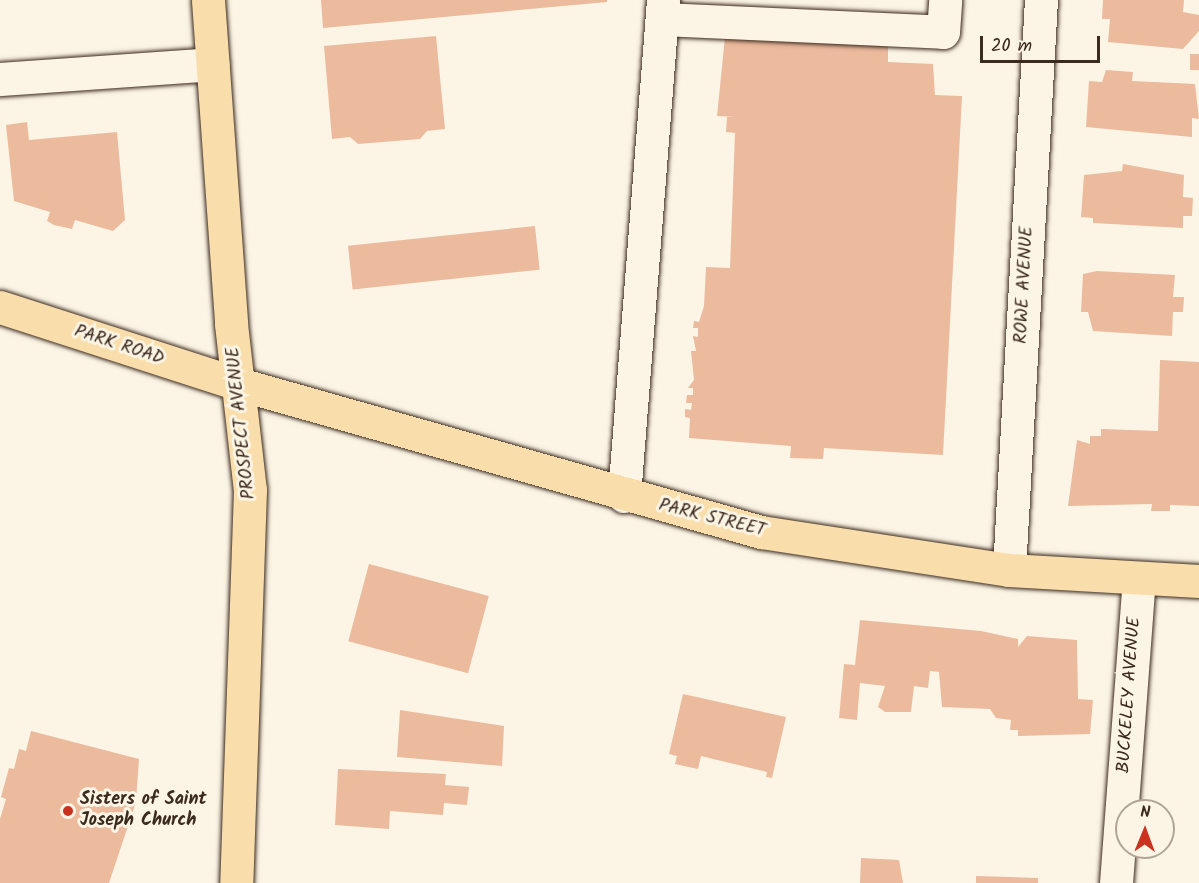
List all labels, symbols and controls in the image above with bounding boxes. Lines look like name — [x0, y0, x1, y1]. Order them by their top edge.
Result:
scale bar — [983, 24, 1103, 62]
text: 20 m — [991, 32, 1032, 61]
street label: ROWE AVENUE — [1011, 226, 1039, 344]
street label: PARK ROAD — [71, 321, 167, 371]
street label: PROSPECT AVENUE — [223, 346, 261, 500]
street label: PARK STREET — [656, 495, 768, 543]
street label: BUCKELEY AVENUE — [1114, 616, 1146, 774]
place label: Sisters of Saint Joseph Church — [80, 790, 207, 832]
north arrow — [1115, 799, 1175, 859]
text: N — [1140, 800, 1151, 825]
marker: Sisters of Saint Joseph Church — [61, 804, 75, 818]

